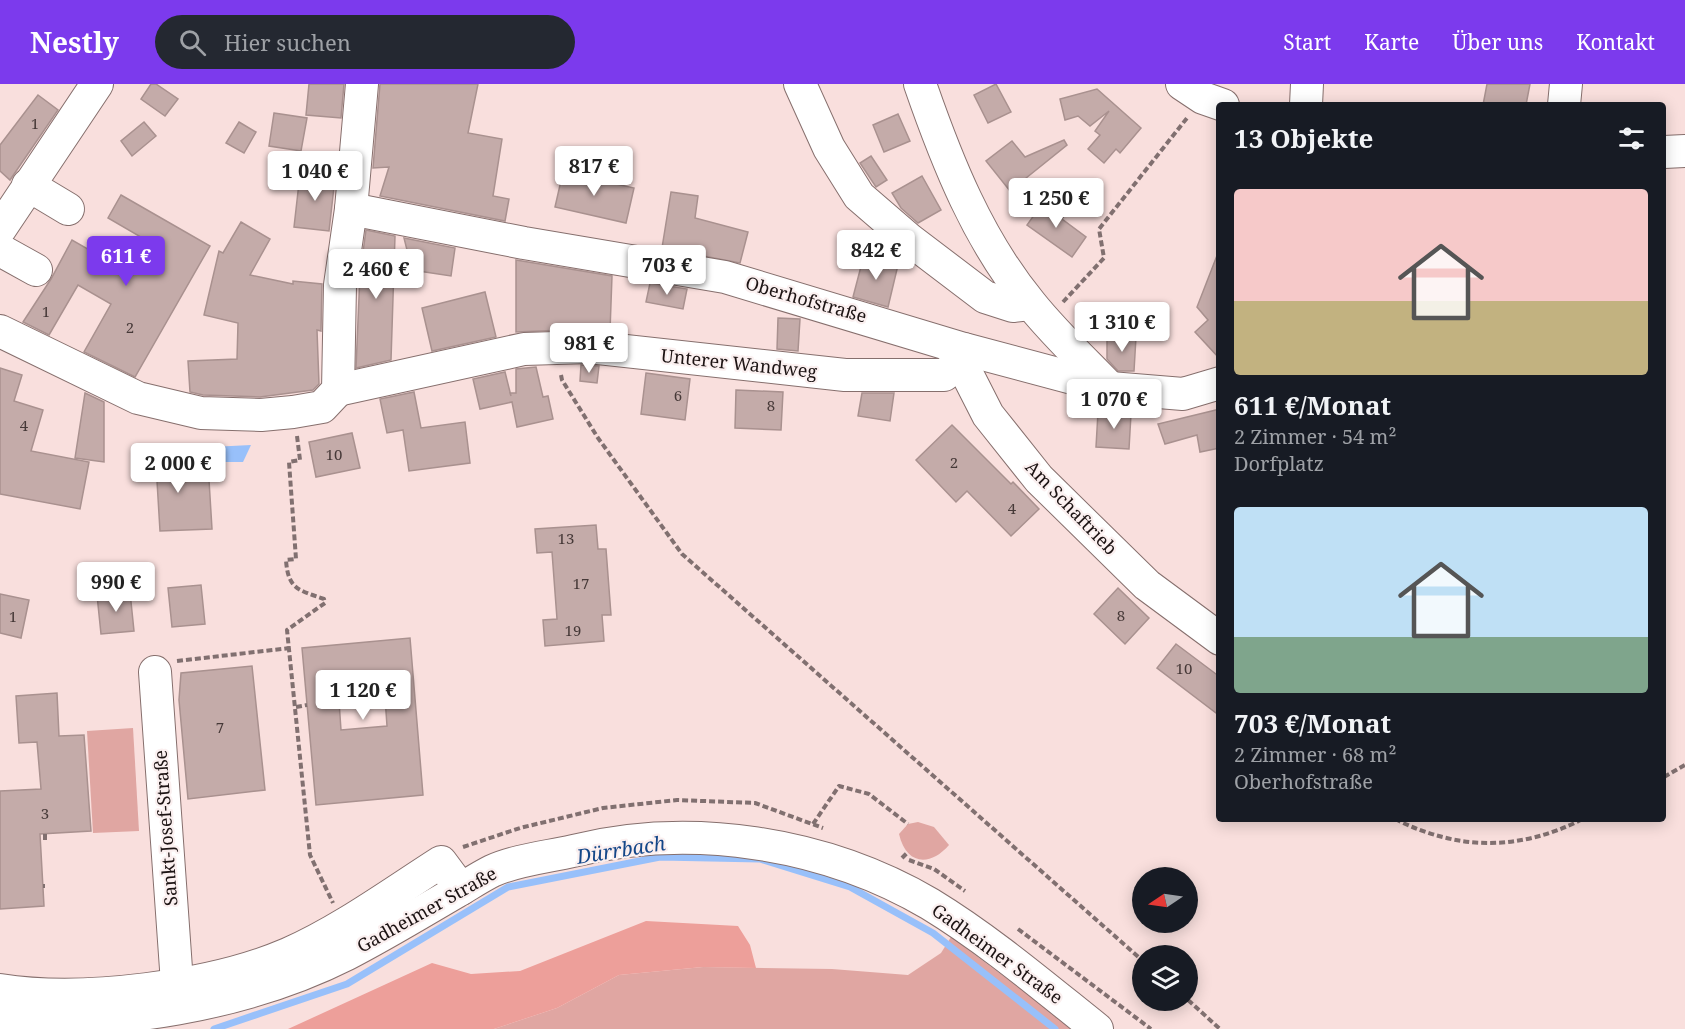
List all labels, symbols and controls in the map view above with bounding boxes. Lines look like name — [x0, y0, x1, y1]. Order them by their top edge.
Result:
search box — [155, 15, 575, 69]
text: Nestly — [30, 23, 119, 61]
icon: search — [176, 26, 209, 59]
text: Hier suchen — [224, 27, 351, 57]
text: Start — [1283, 28, 1331, 56]
text: Karte — [1364, 28, 1419, 56]
text: Über uns — [1452, 28, 1543, 56]
text: Kontakt — [1576, 28, 1655, 56]
house number: 1 — [31, 113, 39, 133]
text: 13 Objekte — [1234, 120, 1373, 156]
icon: filters — [1615, 122, 1648, 155]
pin: 817 € — [552, 146, 636, 197]
pin: 1 040 € — [260, 151, 370, 202]
text: 817 € — [569, 152, 619, 179]
text: 1 040 € — [282, 157, 348, 184]
pin: 1 250 € — [1001, 178, 1111, 229]
text: 1 250 € — [1023, 184, 1089, 211]
icon: home — [1387, 228, 1495, 336]
pin: 842 € — [834, 230, 918, 281]
pin: 611 € — [84, 236, 168, 287]
text: 842 € — [851, 236, 901, 263]
text: 611 € — [101, 242, 151, 269]
pin: 703 € — [625, 245, 709, 296]
pin: 2 460 € — [321, 249, 431, 300]
text: 703 € — [642, 251, 692, 278]
text: 2 460 € — [343, 255, 409, 282]
street label: Oberhofstraße — [743, 270, 870, 328]
house number: 1 — [42, 301, 50, 321]
pin: 1 310 € — [1067, 302, 1177, 353]
text: 1 310 € — [1089, 308, 1155, 335]
house number: 2 — [126, 317, 134, 337]
pin: 981 € — [547, 323, 631, 374]
text: 981 € — [564, 329, 614, 356]
street label: Unterer Wandweg — [660, 343, 819, 383]
pin: 1 070 € — [1059, 379, 1169, 430]
house number: 6 — [674, 385, 682, 405]
text: 1 070 € — [1081, 385, 1147, 412]
text: 611 €/Monat — [1234, 387, 1391, 423]
house number: 8 — [767, 395, 775, 415]
house number: 4 — [20, 415, 29, 435]
text: 2 Zimmer · 54 m² — [1234, 423, 1396, 450]
pin: 2 000 € — [123, 443, 233, 494]
house number: 10 — [326, 444, 342, 464]
text: 2 000 € — [145, 449, 211, 476]
text: Dorfplatz — [1234, 450, 1324, 477]
house number: 2 — [950, 452, 958, 472]
street label: Am Schaftrieb — [1021, 455, 1123, 560]
house number: 4 — [1008, 498, 1017, 518]
house number: 13 — [558, 528, 574, 548]
icon: home — [1387, 546, 1495, 654]
pin: 990 € — [74, 562, 158, 613]
text: 990 € — [91, 568, 141, 595]
house number: 17 — [573, 573, 589, 593]
house number: 8 — [1117, 605, 1125, 625]
house number: 1 — [9, 606, 17, 626]
house number: 19 — [565, 620, 581, 640]
house number: 10 — [1176, 658, 1192, 678]
pin: 1 120 € — [308, 670, 418, 721]
text: 1 120 € — [330, 676, 396, 703]
text: 703 €/Monat — [1234, 705, 1391, 741]
house number: 7 — [216, 717, 224, 737]
text: 2 Zimmer · 68 m² — [1234, 741, 1396, 768]
street label: Sankt-Josef-Straße — [148, 749, 182, 907]
text: Oberhofstraße — [1234, 768, 1373, 795]
house number: 3 — [41, 803, 49, 823]
water label: Dürrbach — [573, 829, 667, 870]
street label: Gadheimer Straße — [352, 861, 501, 958]
north arrow — [1132, 867, 1198, 933]
map controls — [1132, 867, 1198, 1011]
street label: Gadheimer Straße — [927, 898, 1068, 1009]
button: layers — [1132, 945, 1198, 1011]

